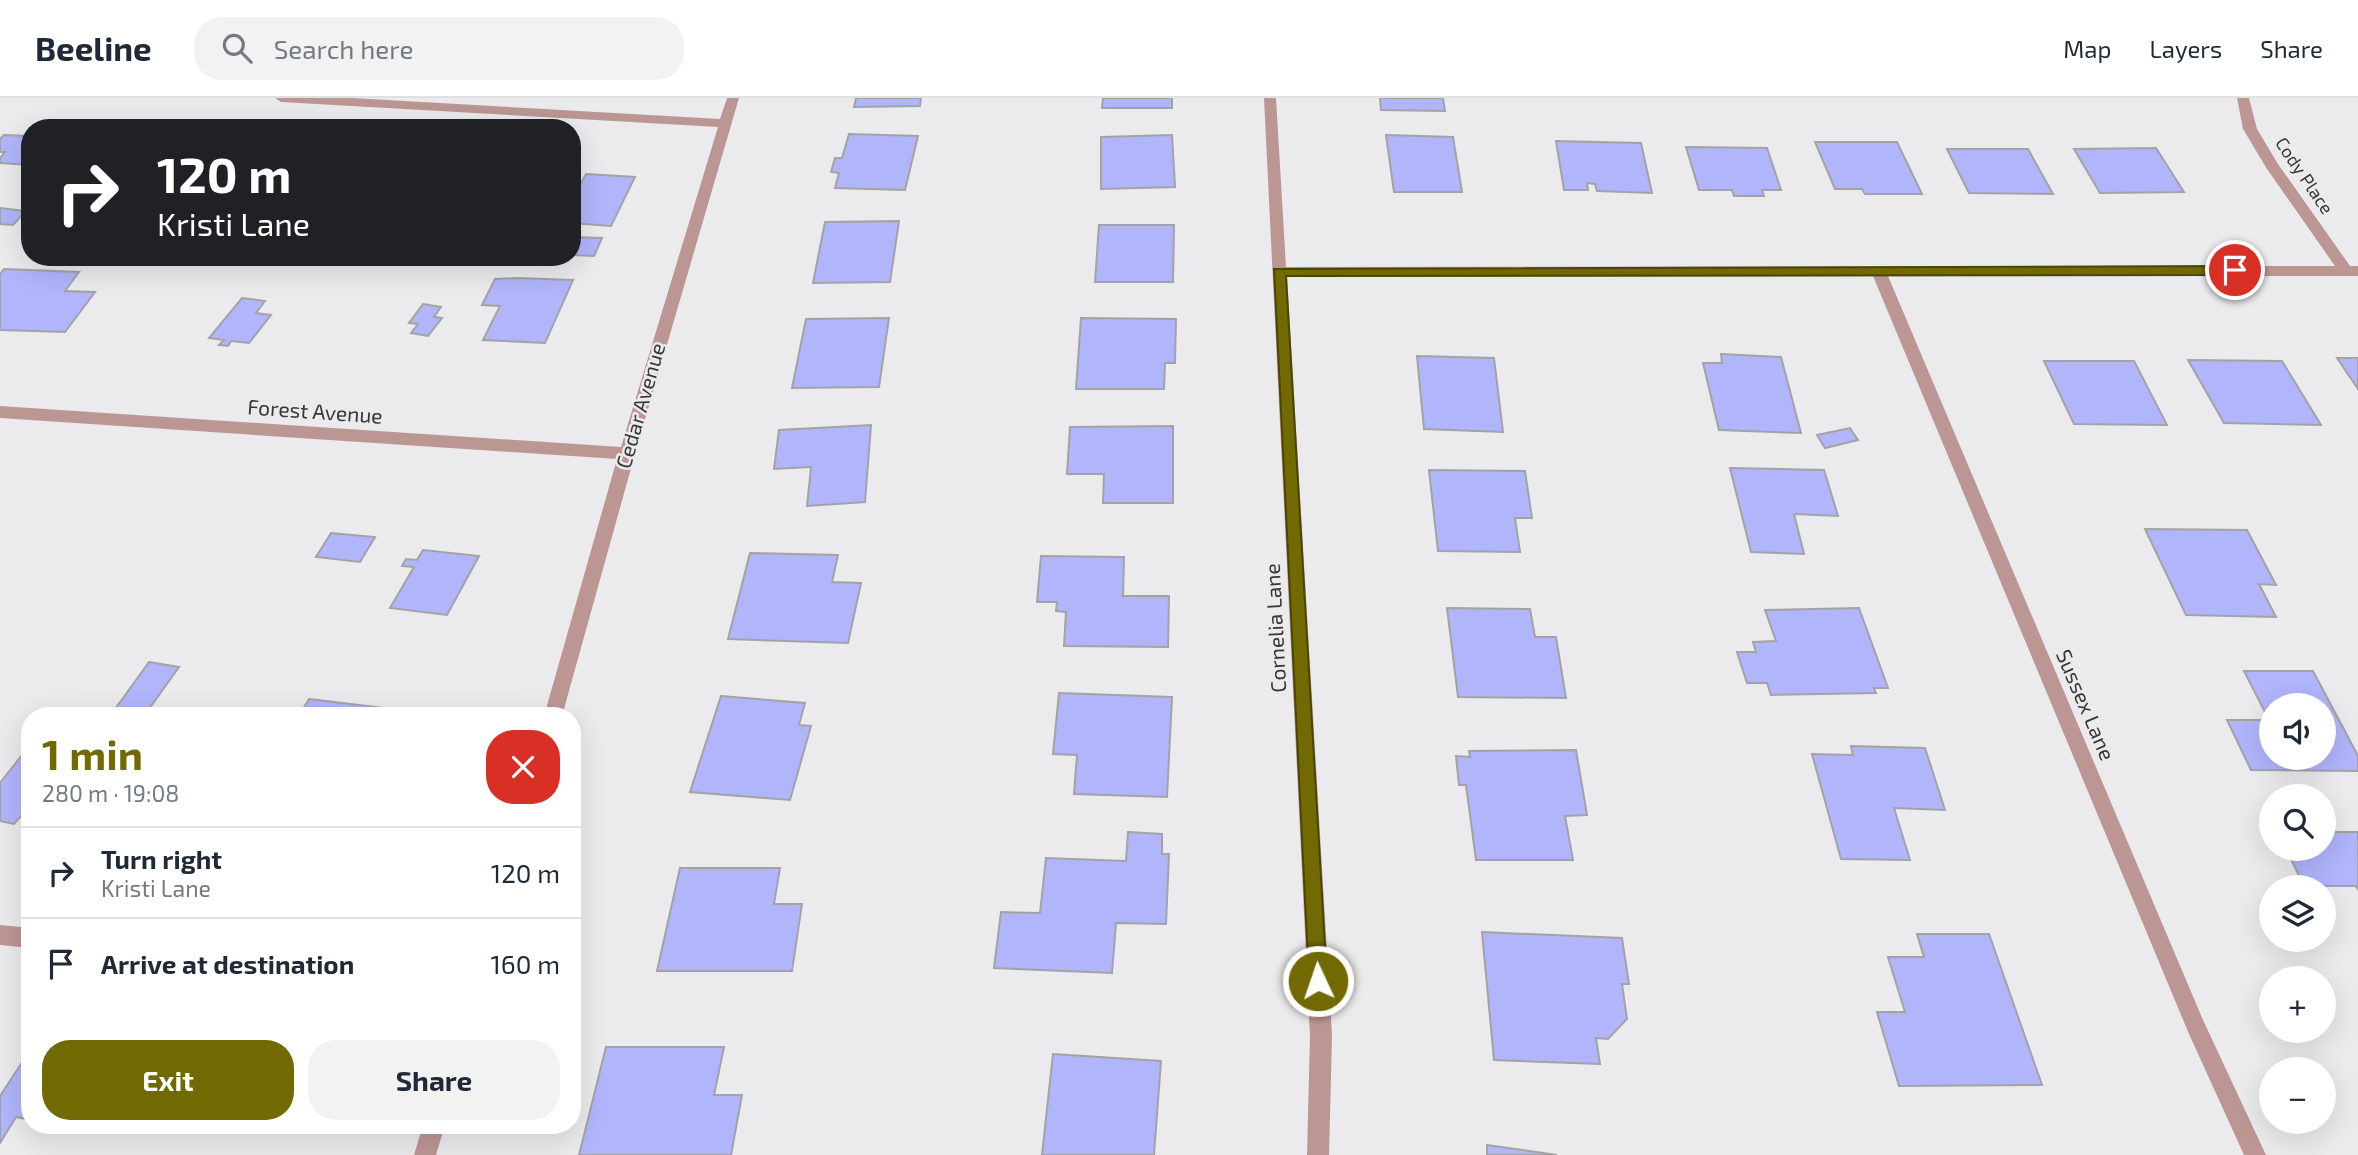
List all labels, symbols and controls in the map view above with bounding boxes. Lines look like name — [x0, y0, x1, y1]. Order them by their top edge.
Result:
search box — [194, 17, 684, 80]
text: Beeline — [35, 28, 152, 68]
icon: search — [218, 29, 256, 67]
text: Search here — [274, 33, 413, 64]
text: Map — [2063, 34, 2111, 63]
text: Layers — [2149, 34, 2222, 63]
text: Share — [2260, 34, 2323, 63]
street label: Cody Place — [2271, 133, 2339, 218]
text: 120 m — [157, 144, 291, 203]
icon: right — [42, 147, 133, 238]
text: Kristi Lane — [157, 204, 310, 242]
pin — [2205, 240, 2265, 300]
icon: arrive — [2216, 251, 2254, 289]
street label: Cedar Avenue — [610, 340, 669, 471]
street label: Forest Avenue — [247, 393, 384, 428]
street label: Cornelia Lane — [1259, 563, 1290, 693]
street label: Sussex Lane — [2052, 645, 2121, 764]
map controls — [2259, 693, 2336, 1134]
button: sound — [2259, 693, 2336, 770]
text: 1 min — [42, 728, 143, 778]
button: close — [486, 730, 560, 804]
text: 280 m · 19:08 — [42, 779, 179, 807]
button: search — [2259, 784, 2336, 861]
text: Turn right — [101, 843, 222, 874]
icon: right — [42, 854, 80, 892]
text: 120 m — [491, 857, 560, 888]
text: Kristi Lane — [101, 874, 211, 902]
button: layers — [2259, 875, 2336, 952]
position arrow — [1281, 944, 1355, 1018]
icon: arrive — [42, 945, 80, 983]
text: Arrive at destination — [101, 948, 354, 979]
text: 160 m — [491, 948, 560, 979]
button: + — [2259, 966, 2336, 1043]
button: Exit — [42, 1040, 294, 1120]
button: Share — [308, 1040, 560, 1120]
button: − — [2259, 1057, 2336, 1134]

